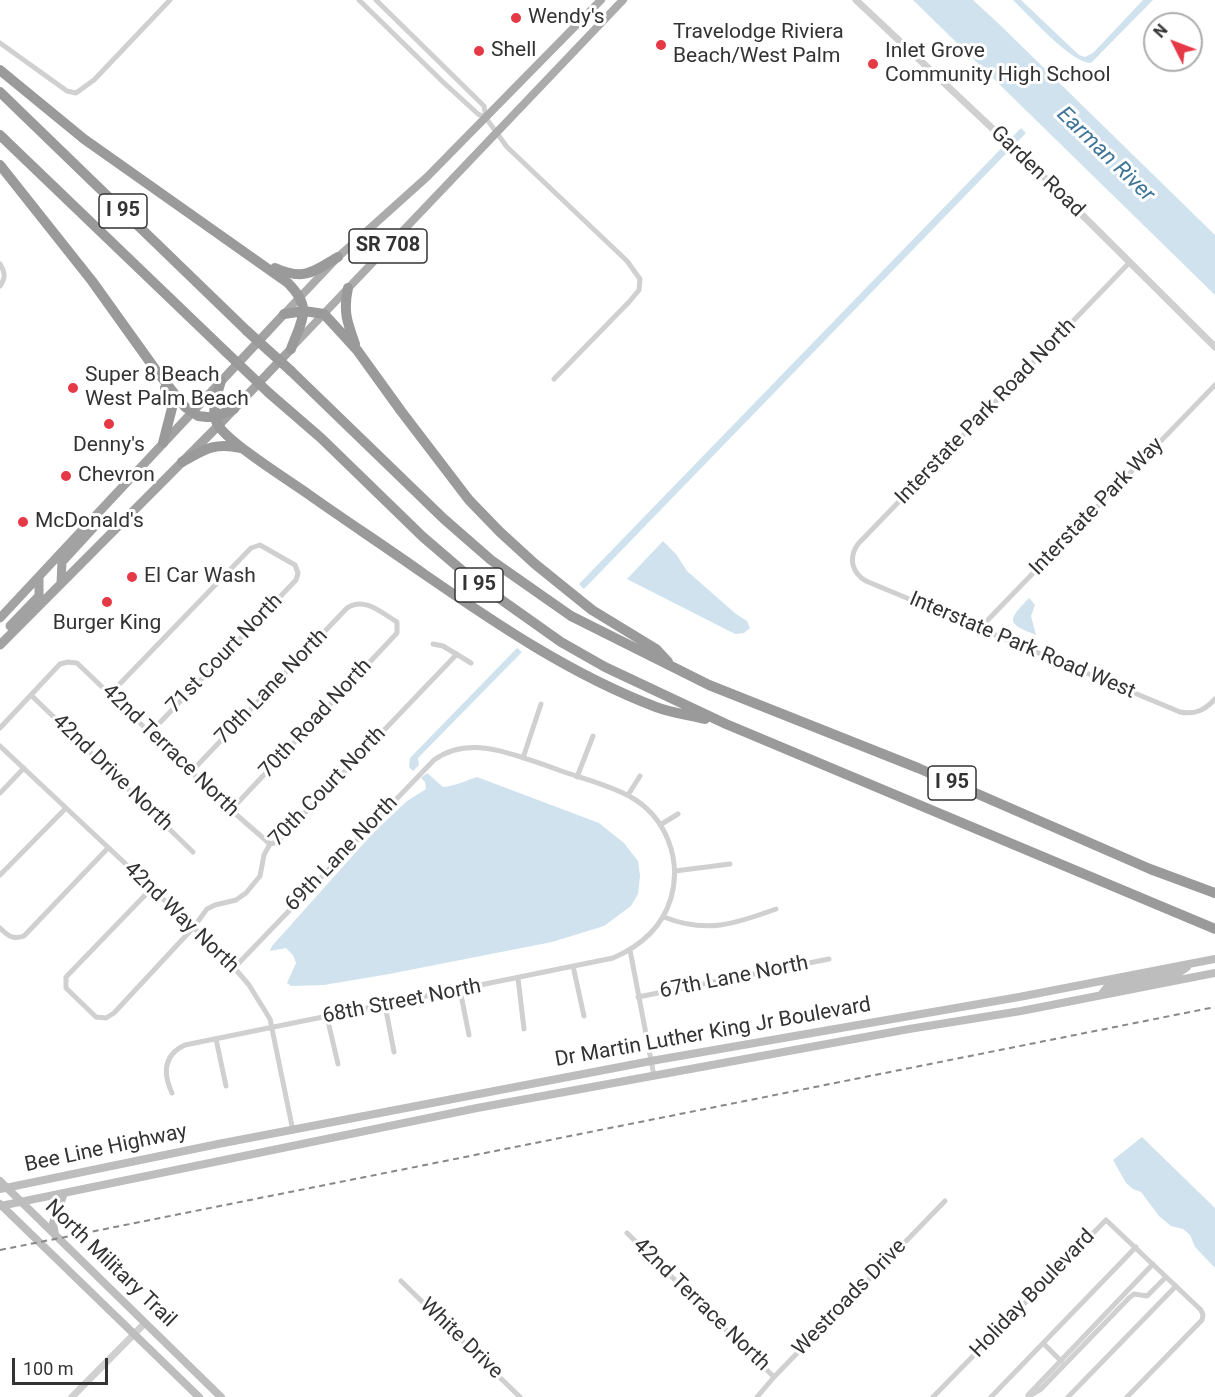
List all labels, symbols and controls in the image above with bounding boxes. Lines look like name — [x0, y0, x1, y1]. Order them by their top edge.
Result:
place label: Wendy's — [528, 5, 605, 31]
marker: Wendy's — [509, 11, 523, 25]
north arrow — [1143, 12, 1203, 72]
place label: Travelodge Riviera Beach/West Palm — [673, 20, 844, 70]
text: N — [1150, 20, 1172, 42]
place label: Shell — [491, 38, 536, 64]
marker: Travelodge Riviera Beach/West Palm — [654, 38, 668, 52]
place label: Inlet Grove Community High School — [885, 39, 1111, 89]
marker: Shell — [472, 44, 486, 58]
marker: Inlet Grove Community High School — [866, 57, 880, 71]
water label: Earman River — [1051, 102, 1159, 208]
street label: Garden Road — [985, 121, 1089, 223]
road number: I 95 — [99, 194, 147, 228]
road number: SR 708 — [349, 229, 427, 263]
street label: Interstate Park Road North — [891, 314, 1081, 510]
place label: Super 8 Beach West Palm Beach — [85, 363, 249, 413]
marker: Super 8 Beach West Palm Beach — [66, 381, 80, 395]
marker: Denny's — [102, 417, 116, 431]
place label: Denny's — [73, 433, 145, 459]
street label: Interstate Park Way — [1025, 433, 1169, 581]
place label: Chevron — [78, 463, 155, 489]
marker: Chevron — [59, 469, 73, 483]
place label: McDonald's — [35, 509, 144, 535]
marker: McDonald's — [16, 515, 30, 529]
place label: El Car Wash — [144, 564, 256, 590]
road number: I 95 — [455, 568, 503, 602]
marker: El Car Wash — [125, 570, 139, 584]
street label: Interstate Park Road West — [905, 587, 1139, 705]
street label: 71st Court North — [162, 589, 288, 719]
marker: Burger King — [100, 595, 114, 609]
place label: Burger King — [53, 611, 161, 637]
street label: 70th Lane North — [211, 624, 333, 750]
street label: 70th Road North — [254, 654, 378, 784]
street label: 42nd Terrace North — [96, 679, 244, 823]
street label: 42nd Drive North — [47, 709, 177, 837]
street label: 70th Court North — [264, 722, 392, 852]
road number: I 95 — [928, 766, 976, 800]
street label: 69th Lane North — [281, 791, 403, 917]
street label: 42nd Way North — [118, 857, 244, 979]
street label: 67th Lane North — [658, 951, 810, 1005]
street label: 68th Street North — [321, 974, 483, 1030]
street label: Dr Martin Luther King Jr Boulevard — [553, 993, 873, 1073]
street label: Bee Line Highway — [23, 1119, 189, 1179]
street label: North Military Trail — [39, 1195, 181, 1333]
street label: Holiday Boulevard — [965, 1225, 1101, 1363]
street label: 42nd Terrace North — [627, 1233, 775, 1377]
street label: Westroads Drive — [788, 1234, 912, 1362]
street label: White Drive — [414, 1293, 508, 1385]
scale bar — [15, 1346, 111, 1384]
text: 100 m — [23, 1358, 74, 1379]

